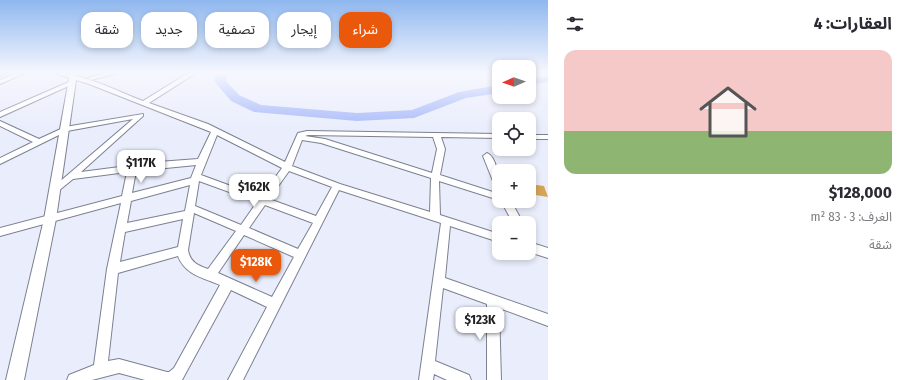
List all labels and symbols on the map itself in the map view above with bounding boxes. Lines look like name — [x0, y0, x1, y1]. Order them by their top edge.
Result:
north arrow — [492, 60, 536, 104]
pin: $117K — [113, 150, 169, 184]
pin: $162K — [226, 174, 282, 208]
pin: $128K — [228, 249, 284, 283]
pin: $123K — [452, 307, 508, 341]

